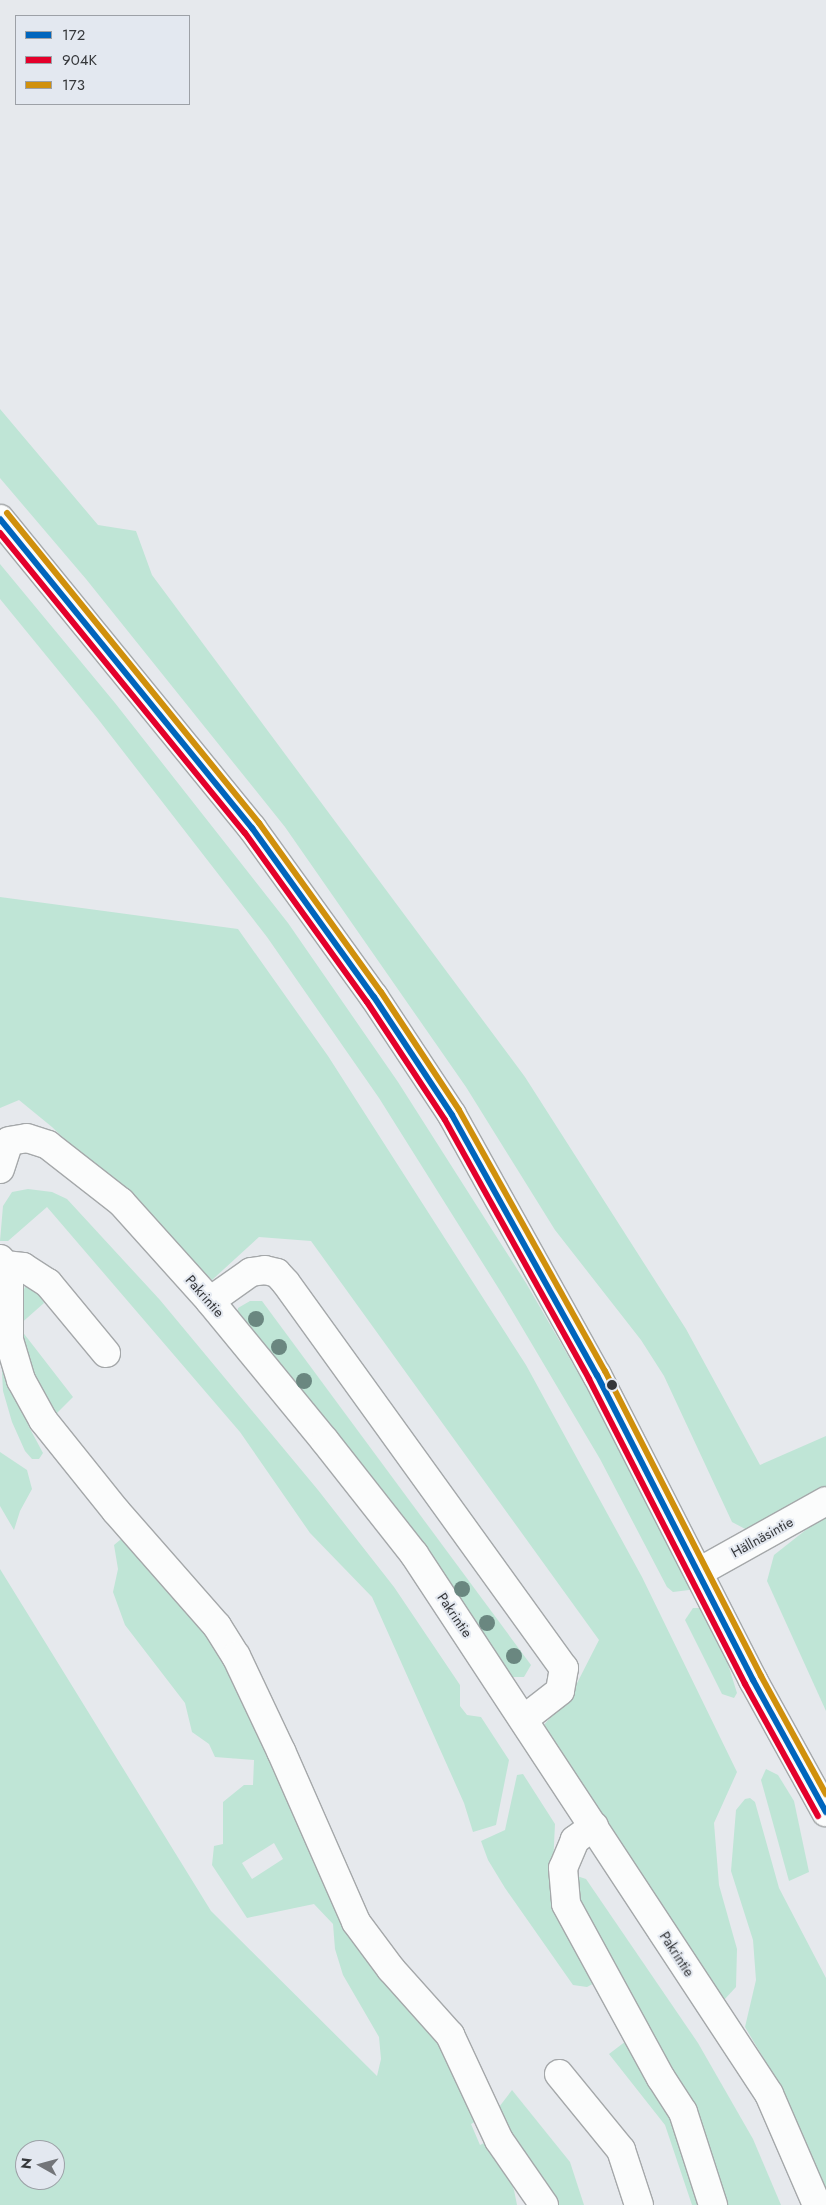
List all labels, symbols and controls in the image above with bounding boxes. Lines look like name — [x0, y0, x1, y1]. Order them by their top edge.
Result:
legend — [15, 15, 190, 105]
text: 172 — [62, 24, 85, 46]
text: 904K — [62, 49, 97, 71]
text: 173 — [62, 74, 85, 96]
street label: Pakrintie — [182, 1272, 228, 1320]
unlabelled marker — [607, 1380, 617, 1390]
street label: Hällnäsintie — [728, 1513, 796, 1561]
street label: Pakrintie — [434, 1590, 476, 1640]
street label: Pakrintie — [656, 1928, 698, 1980]
north arrow — [15, 2140, 65, 2190]
text: N — [16, 2157, 37, 2170]

